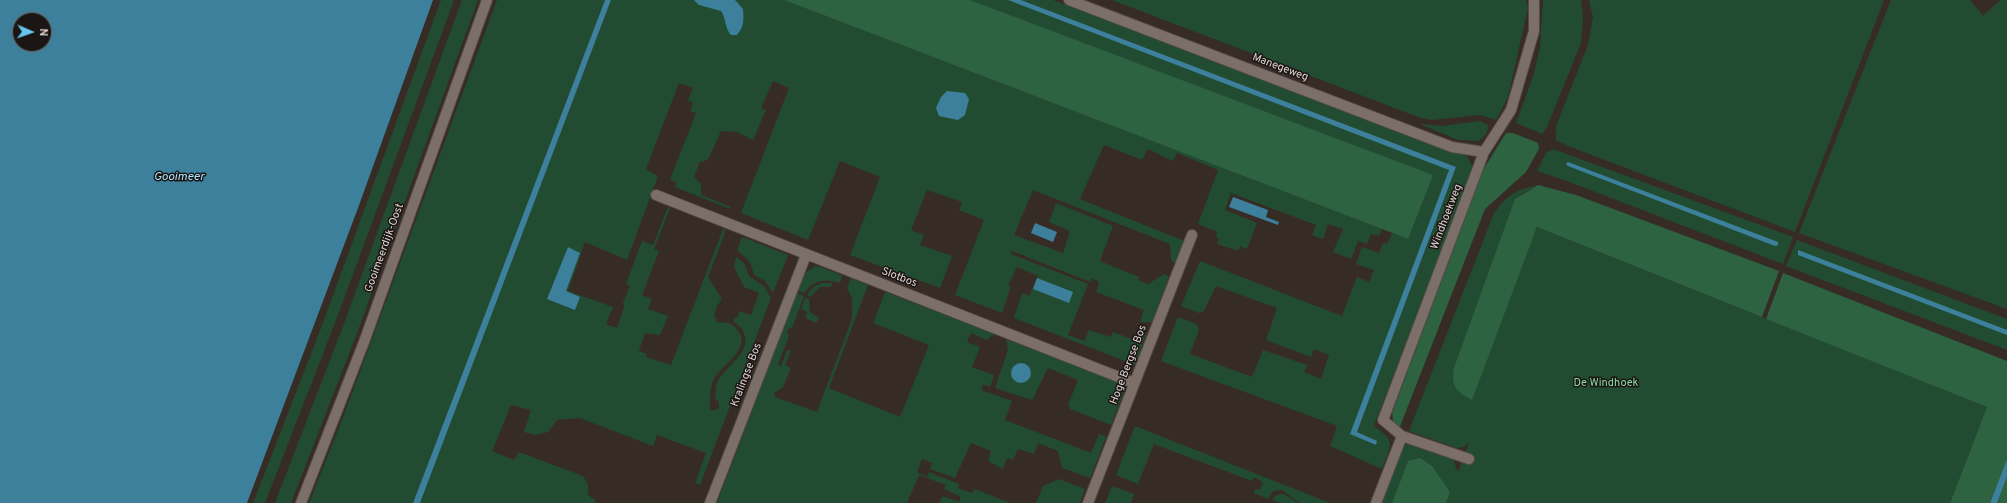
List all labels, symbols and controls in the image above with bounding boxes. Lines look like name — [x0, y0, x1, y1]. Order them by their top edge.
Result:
north arrow — [12, 12, 52, 52]
text: N — [36, 28, 50, 37]
street label: Manegeweg — [1250, 51, 1310, 85]
water label: Gooimeer — [154, 171, 204, 185]
street label: Windhoekweg — [1428, 182, 1466, 252]
street label: Gooimeerdijk-Oost — [363, 202, 407, 294]
street label: Slotbos — [879, 265, 919, 291]
street label: Hoge Bergse Bos — [1108, 323, 1150, 407]
street label: Kralingse Bos — [729, 341, 765, 409]
park label: De Windhoek — [1574, 377, 1638, 391]

